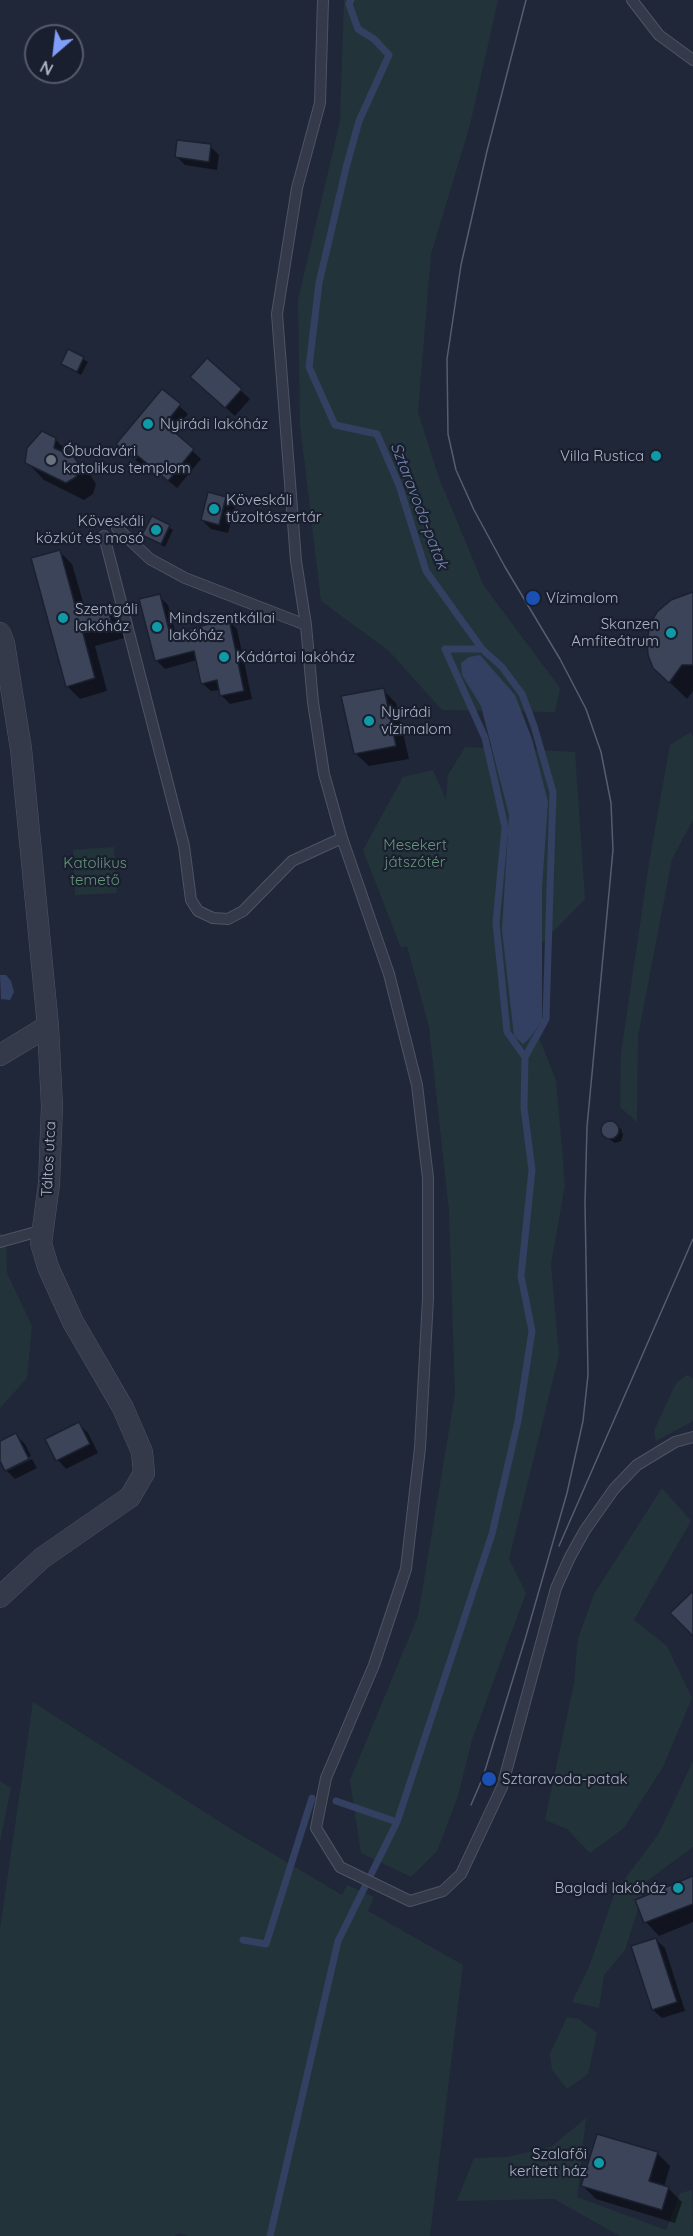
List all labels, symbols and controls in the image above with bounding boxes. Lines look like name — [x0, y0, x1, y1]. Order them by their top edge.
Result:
north arrow — [24, 24, 84, 84]
text: N — [37, 57, 56, 80]
place label: Nyirádi lakóház — [160, 415, 268, 433]
marker: Nyirádi lakóház — [141, 417, 155, 431]
water label: Sztaravoda-patak — [386, 440, 452, 572]
place label: Óbudavári katolikus templom — [63, 442, 191, 477]
place label: Villa Rustica — [560, 447, 644, 465]
marker: Villa Rustica — [649, 449, 663, 463]
marker: Óbudavári katolikus templom — [44, 453, 58, 467]
place label: Köveskáli tűzoltószertár — [226, 491, 322, 526]
marker: Köveskáli tűzoltószertár — [207, 502, 221, 516]
place label: Köveskáli közkút és mosó — [36, 512, 144, 547]
marker: Köveskáli közkút és mosó — [149, 523, 163, 537]
marker: Vízimalom — [524, 589, 542, 607]
place label: Vízimalom — [546, 589, 618, 607]
place label: Szentgáli lakóház — [75, 600, 138, 635]
place label: Mindszentkállai lakóház — [169, 609, 275, 644]
marker: Szentgáli lakóház — [56, 611, 70, 625]
place label: Skanzen Amfiteátrum — [571, 615, 659, 650]
marker: Mindszentkállai lakóház — [150, 620, 164, 634]
marker: Skanzen Amfiteátrum — [664, 626, 678, 640]
place label: Kádártai lakóház — [236, 648, 355, 666]
marker: Kádártai lakóház — [217, 650, 231, 664]
place label: Nyirádi vízimalom — [381, 703, 451, 738]
marker: Nyirádi vízimalom — [362, 714, 376, 728]
park label: Mesekert játszótér — [383, 836, 447, 871]
park label: Katolikus temető — [63, 854, 127, 889]
street label: Táltos utca — [38, 1121, 60, 1197]
marker: Sztaravoda-patak — [480, 1770, 498, 1788]
place label: Sztaravoda-patak — [502, 1770, 628, 1788]
place label: Bagladi lakóház — [554, 1879, 666, 1897]
marker: Bagladi lakóház — [671, 1881, 685, 1895]
place label: Szalafői kerített ház — [509, 2145, 587, 2180]
marker: Szalafői kerített ház — [592, 2156, 606, 2170]

